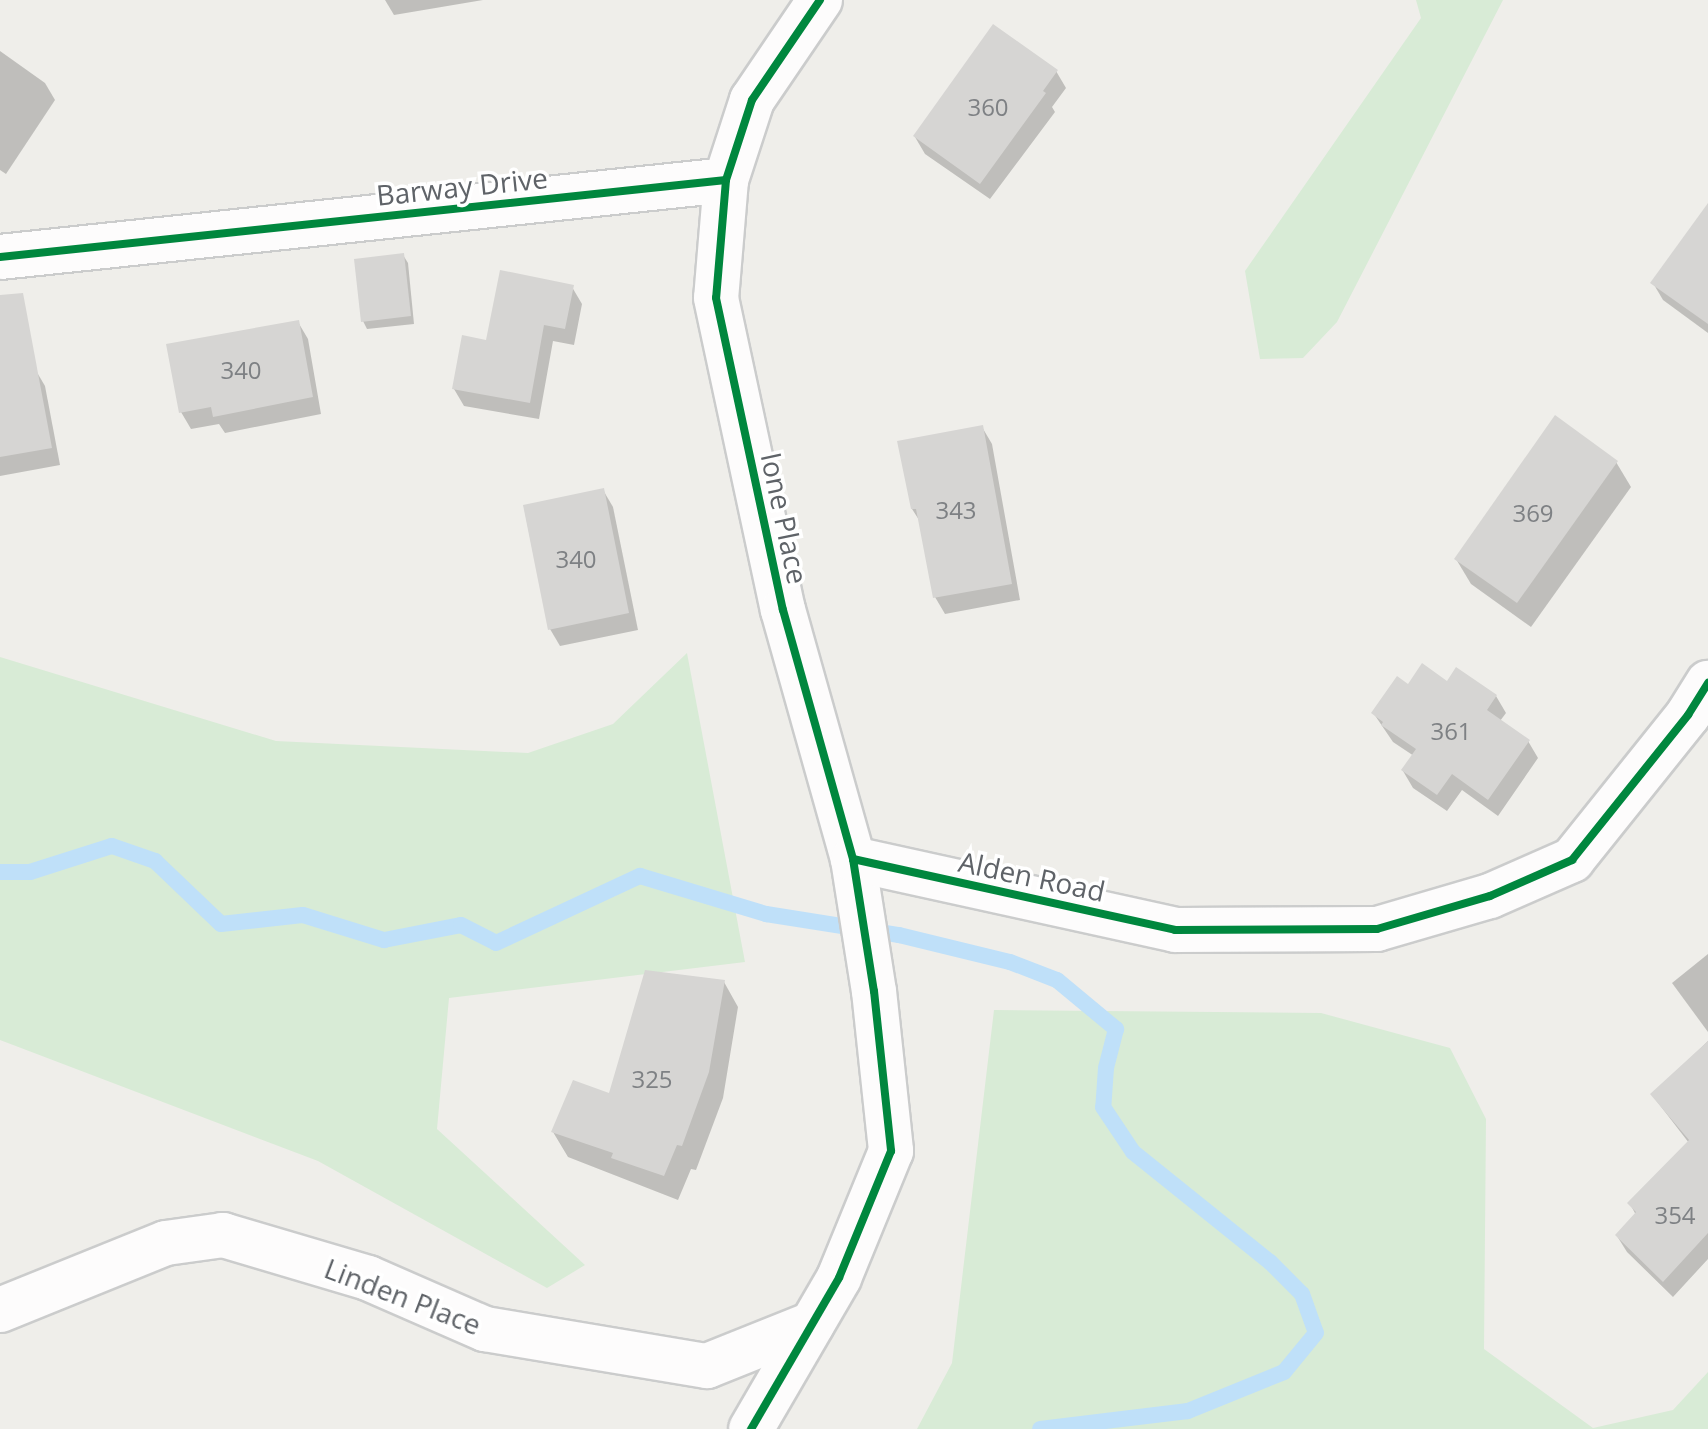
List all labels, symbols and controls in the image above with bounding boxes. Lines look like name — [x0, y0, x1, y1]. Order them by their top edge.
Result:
house number: 360 — [967, 93, 1009, 121]
street label: Barway Drive — [375, 160, 549, 212]
house number: 340 — [220, 356, 262, 384]
street label: Ione Place — [755, 449, 815, 587]
house number: 343 — [935, 496, 977, 524]
house number: 369 — [1512, 499, 1554, 527]
house number: 340 — [555, 545, 597, 573]
house number: 361 — [1430, 717, 1472, 745]
street label: Alden Road — [956, 844, 1108, 908]
house number: 325 — [631, 1065, 673, 1093]
house number: 354 — [1654, 1201, 1696, 1229]
street label: Linden Place — [320, 1251, 486, 1341]

